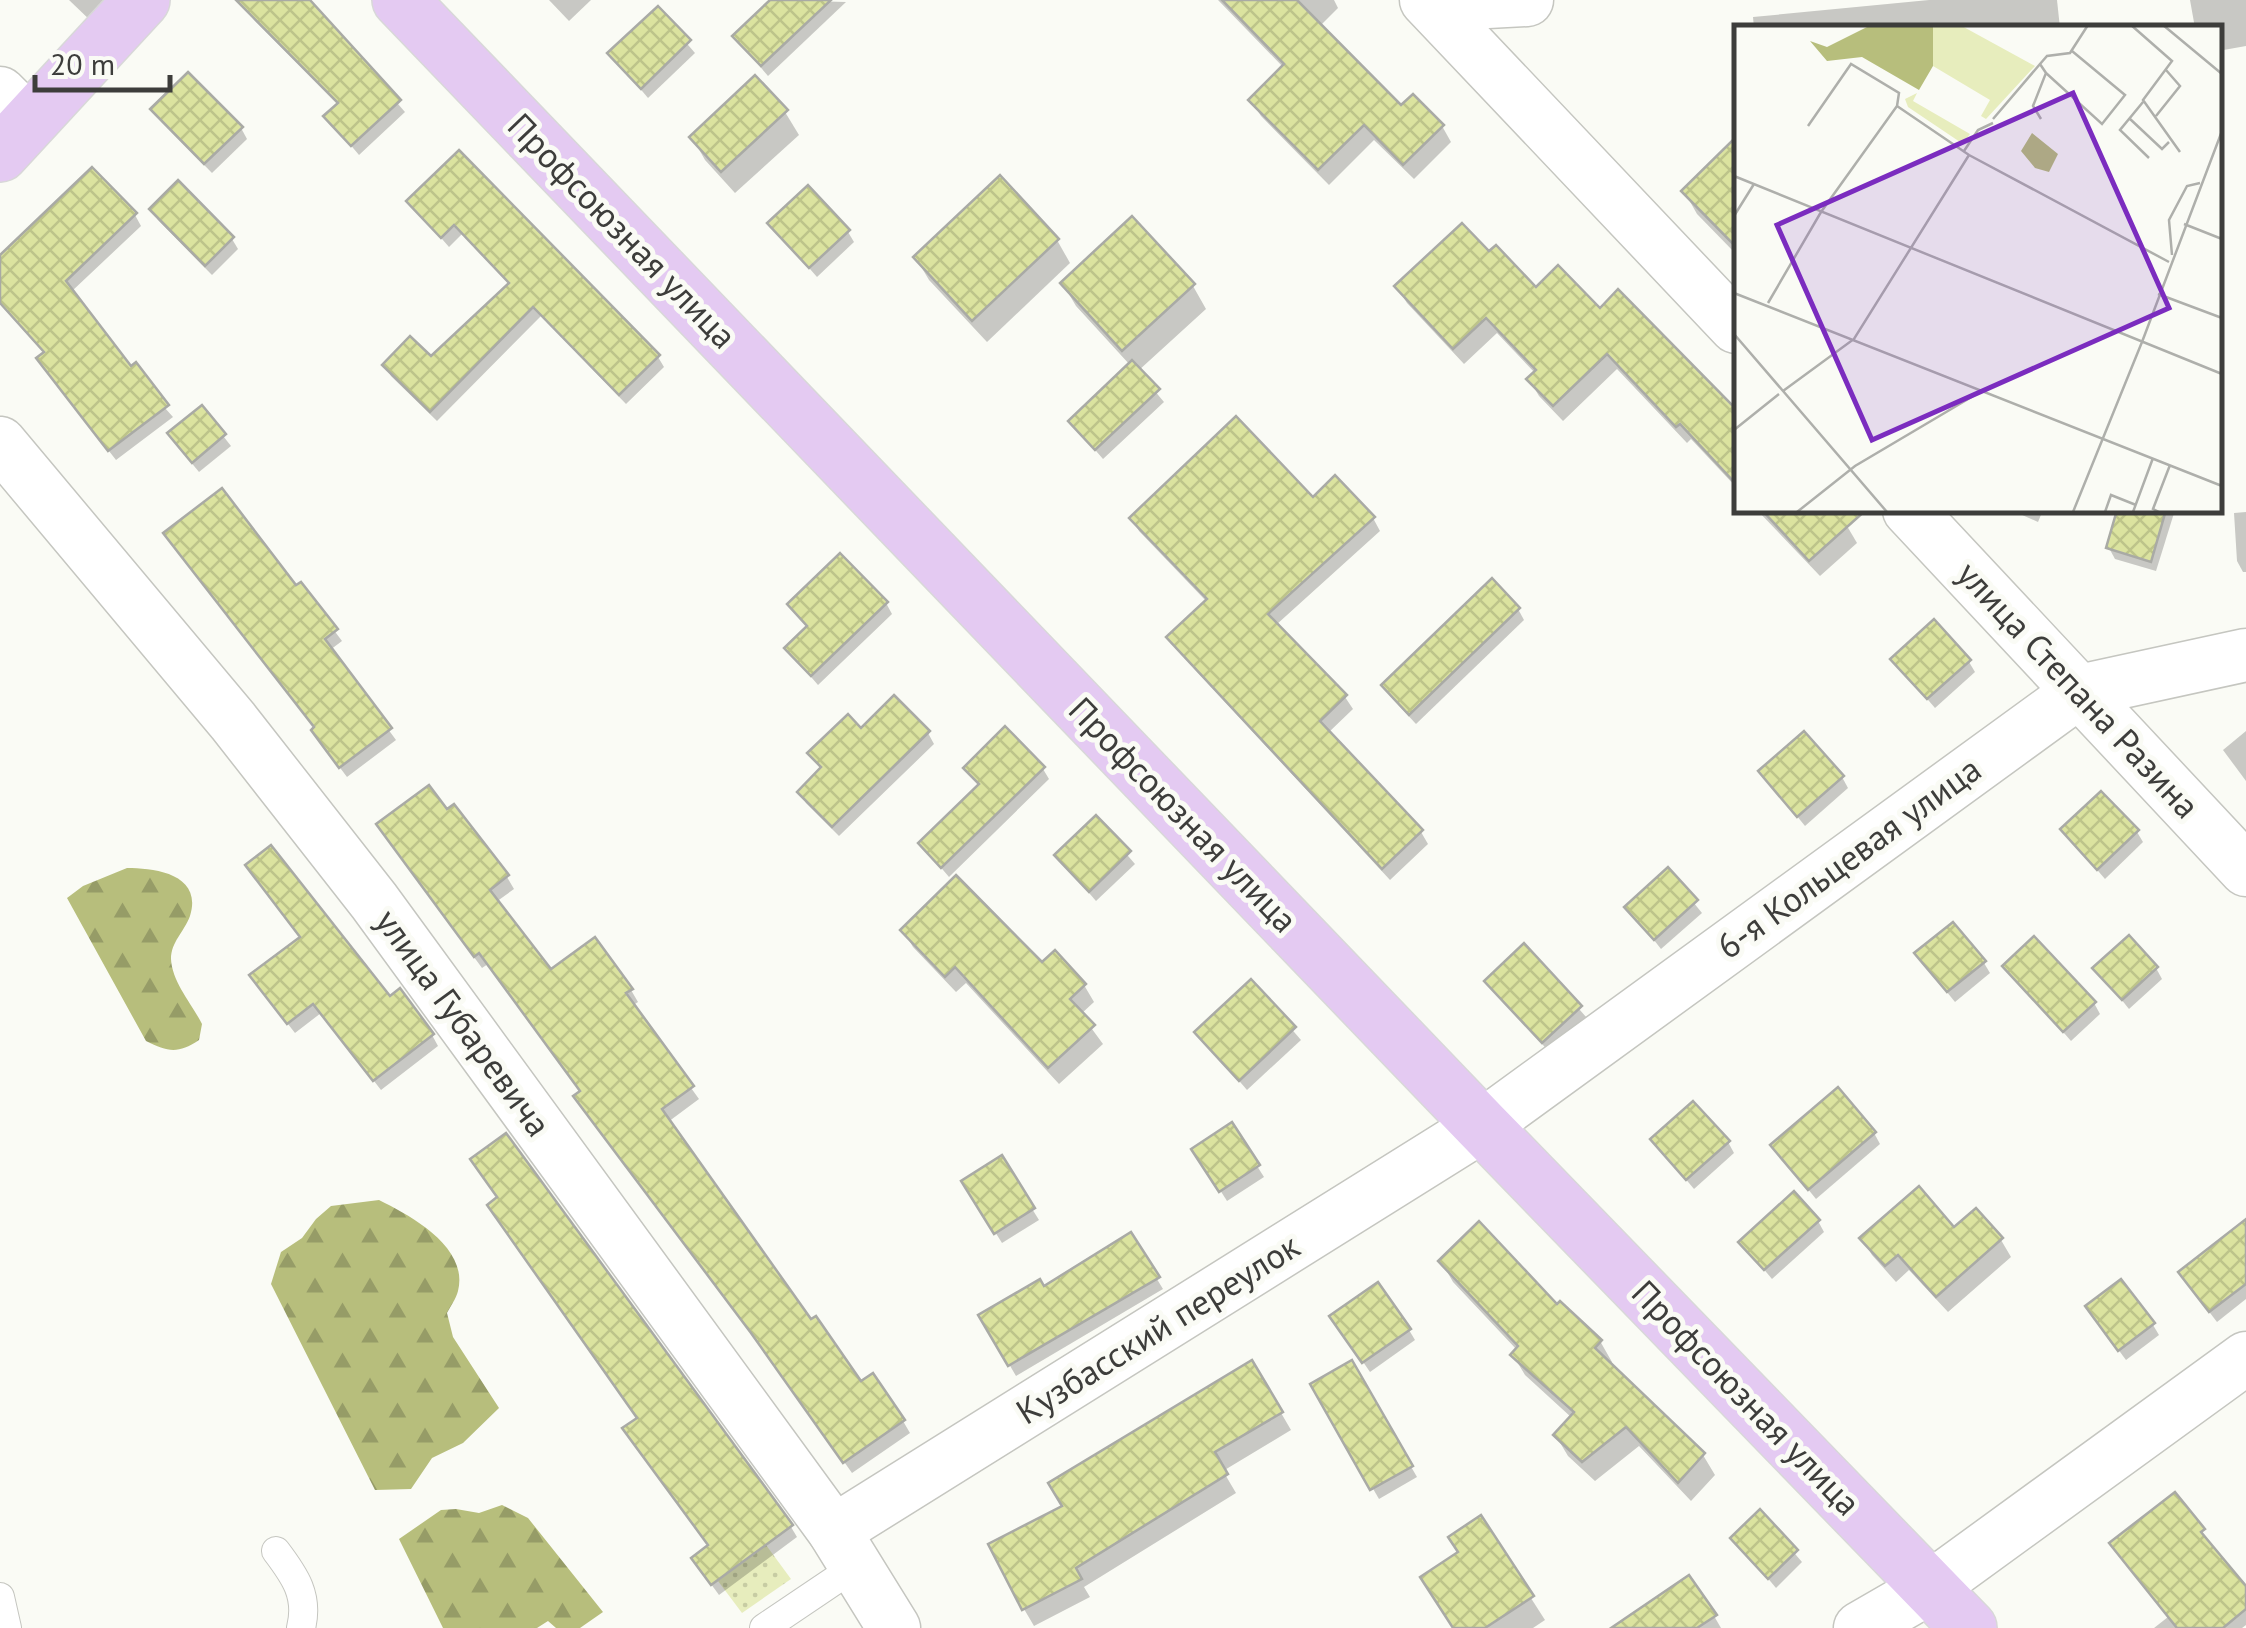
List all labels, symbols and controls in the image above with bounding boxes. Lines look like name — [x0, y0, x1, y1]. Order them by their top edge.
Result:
inset map — [1734, 25, 2221, 512]
scale bar — [35, 30, 170, 92]
text: 20 m — [50, 44, 115, 83]
street label: Профсоюзная улица — [498, 103, 747, 358]
street label: улица Степана Разина — [1947, 551, 2210, 828]
street label: Профсоюзная улица — [1059, 687, 1308, 942]
street label: 6-я Кольцевая улица — [1707, 746, 1990, 969]
street label: улица Губаревича — [366, 900, 562, 1145]
street label: Кузбасский переулок — [1007, 1222, 1308, 1434]
street label: Профсоюзная улица — [1622, 1270, 1871, 1525]

